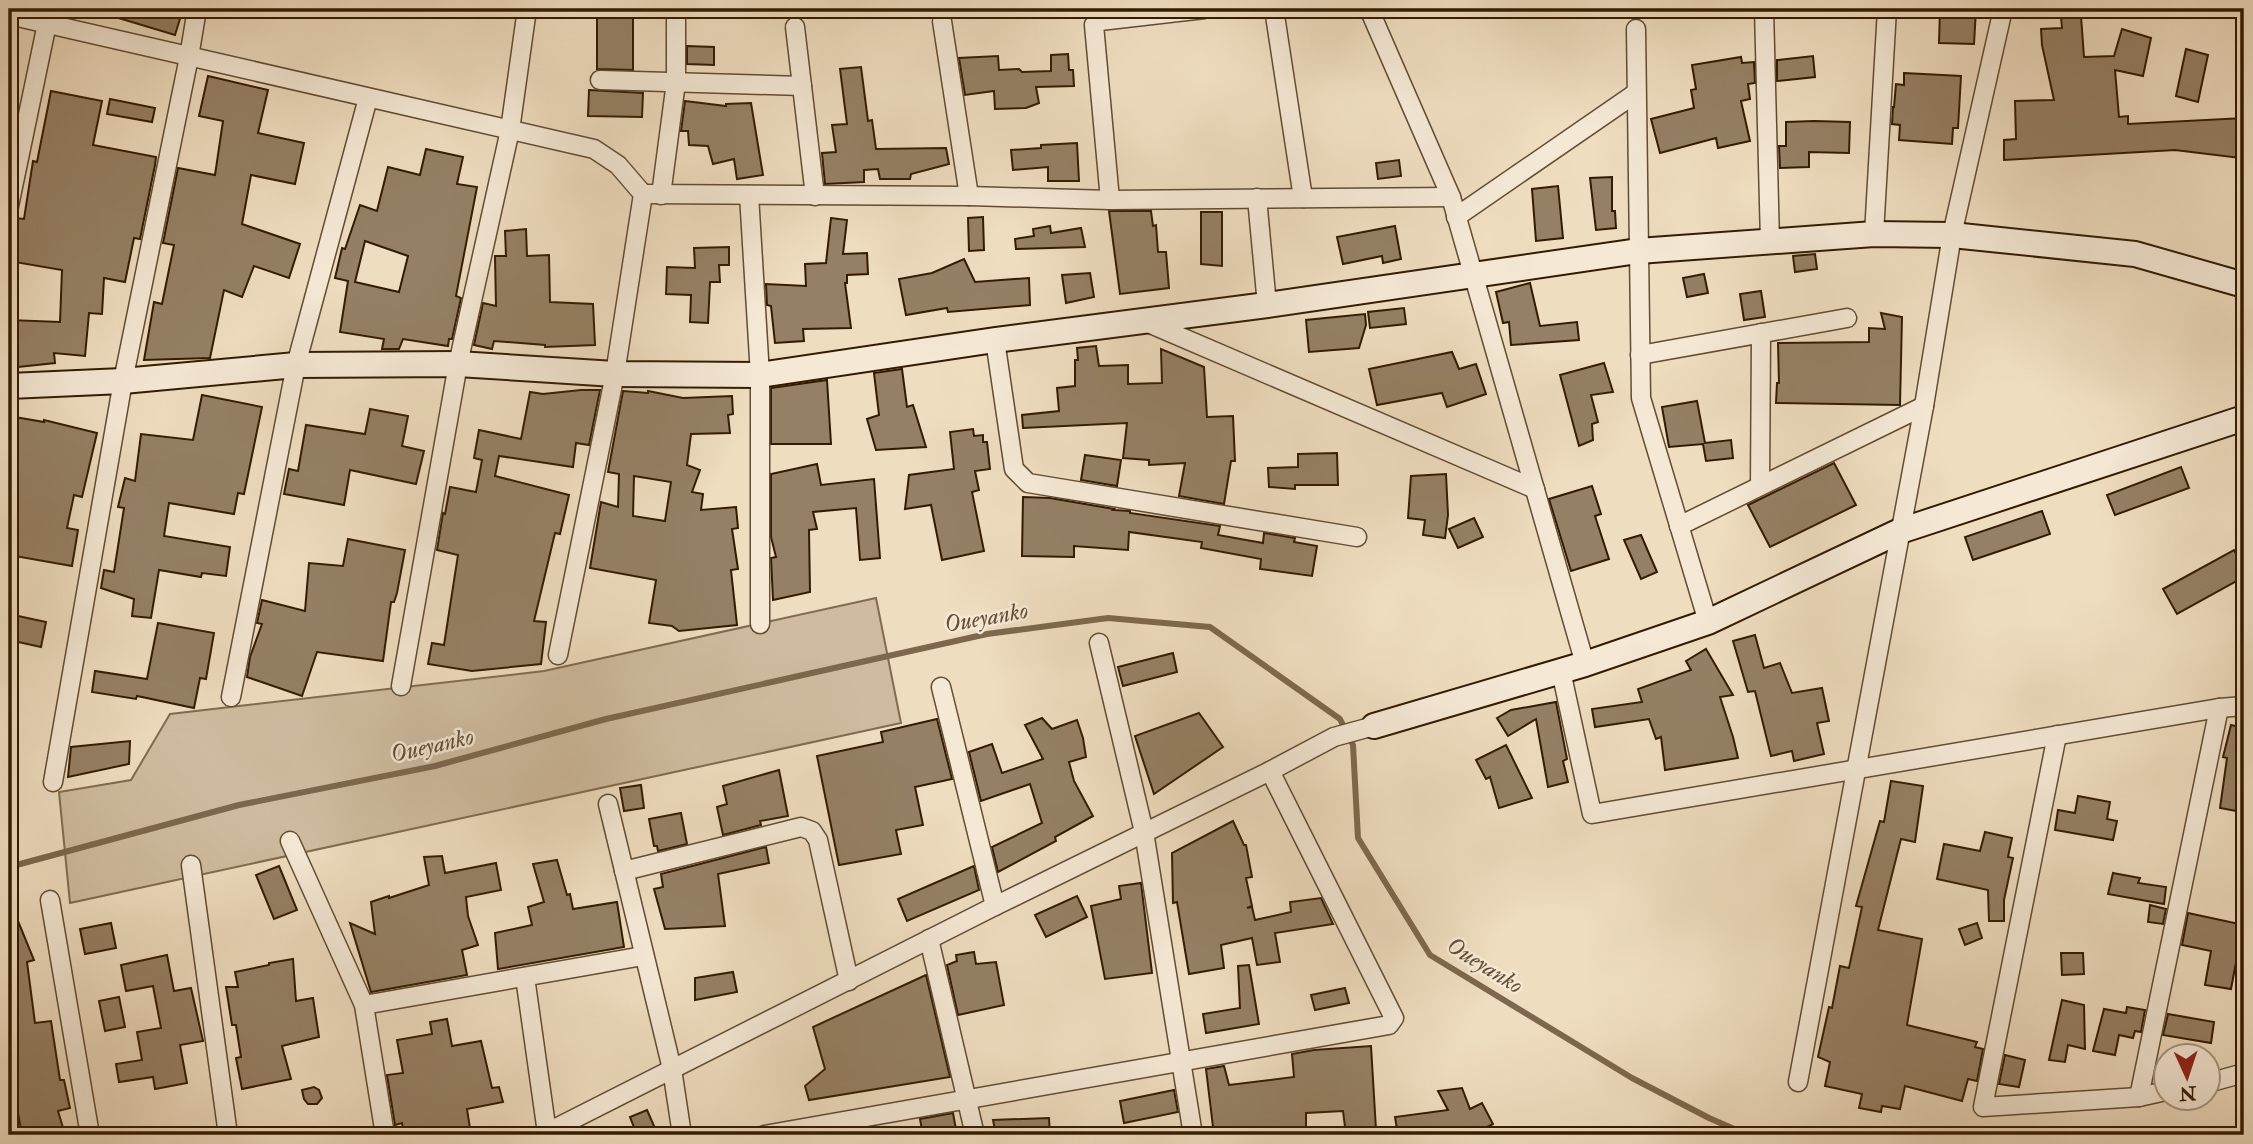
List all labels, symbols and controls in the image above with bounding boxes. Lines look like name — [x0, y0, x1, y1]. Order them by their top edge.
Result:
water label: Oueyanko — [942, 595, 1031, 640]
water label: Oueyanko — [387, 721, 477, 770]
water label: Oueyanko — [1441, 930, 1529, 1001]
north arrow — [2152, 1042, 2222, 1112]
text: N — [2178, 1080, 2198, 1105]

